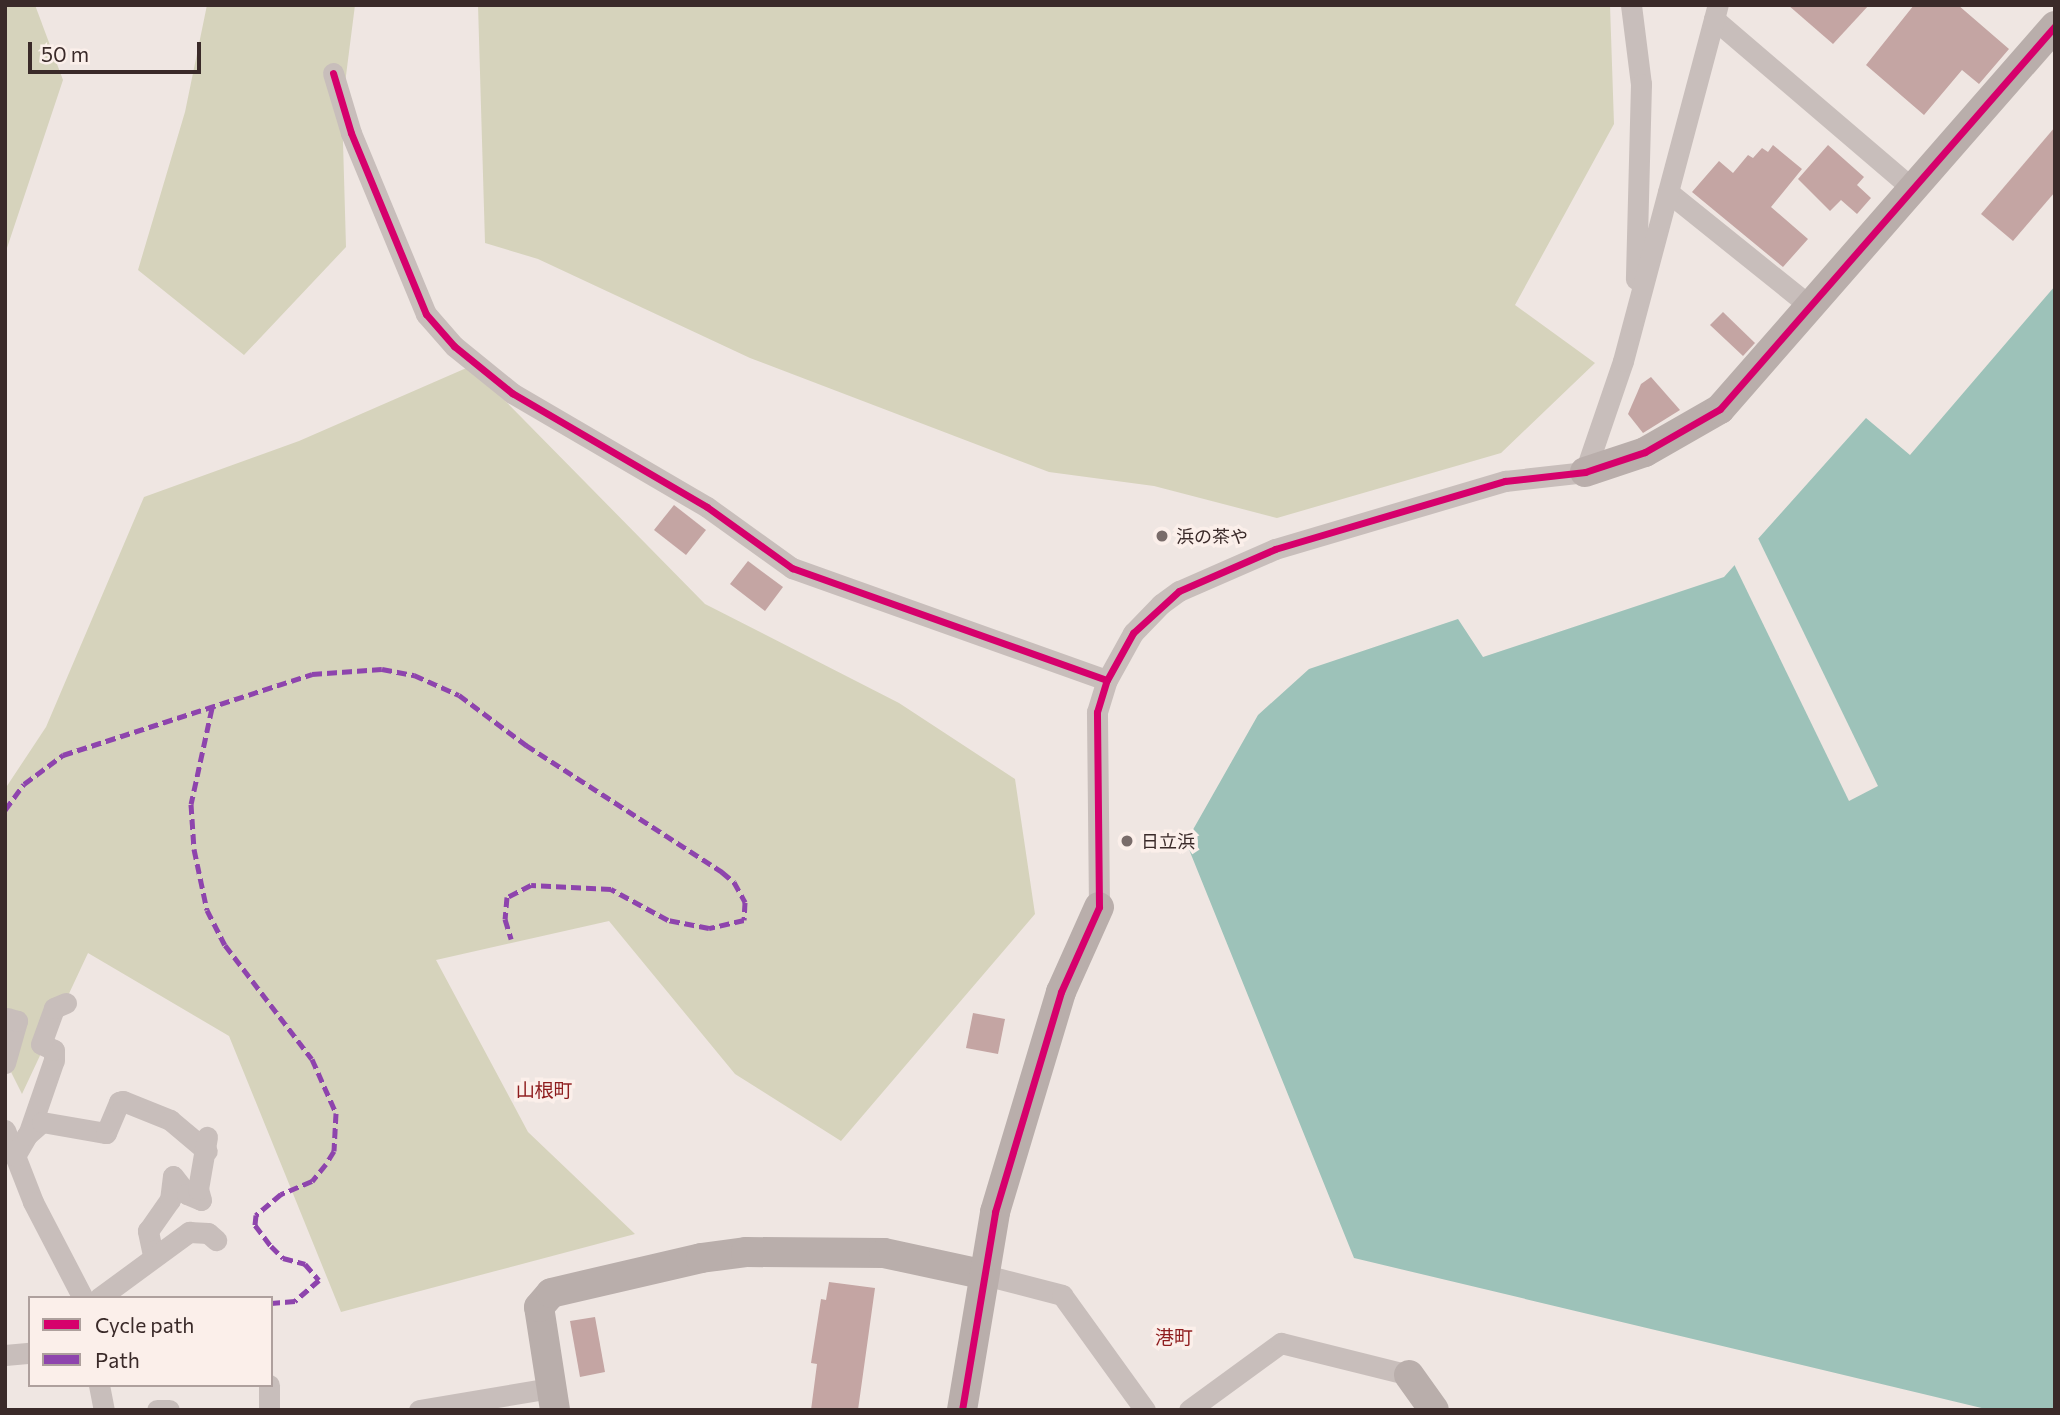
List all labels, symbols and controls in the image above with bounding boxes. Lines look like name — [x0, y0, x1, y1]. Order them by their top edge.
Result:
scale bar — [32, 28, 205, 72]
text: 50 m — [41, 41, 89, 66]
place label: 浜の茶や — [1176, 525, 1248, 547]
marker: 浜の茶や — [1154, 528, 1170, 544]
place label: 日立浜 — [1141, 830, 1195, 852]
marker: 日立浜 — [1119, 833, 1135, 849]
district label: 山根町 — [516, 1079, 572, 1101]
legend — [28, 1296, 273, 1387]
text: Cycle path — [95, 1312, 194, 1337]
district label: 港町 — [1155, 1326, 1193, 1348]
text: Path — [95, 1347, 140, 1372]

